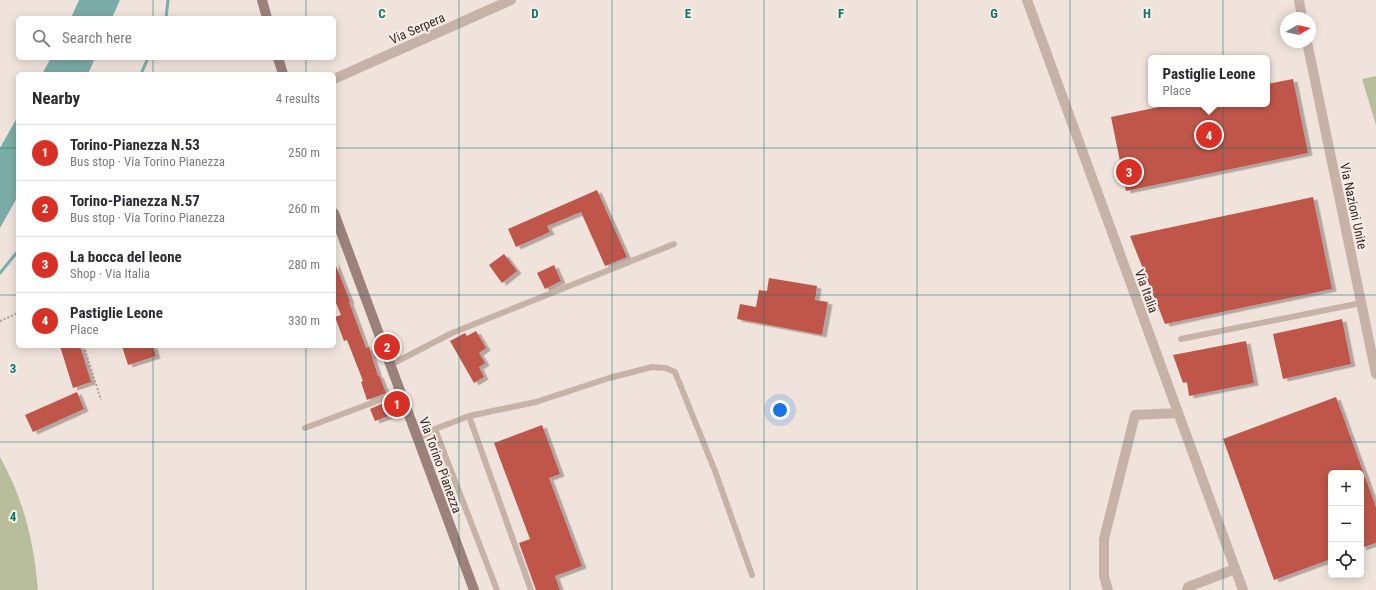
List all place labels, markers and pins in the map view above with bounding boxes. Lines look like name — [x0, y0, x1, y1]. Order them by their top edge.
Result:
pin: 4 — [1196, 120, 1222, 150]
pin: 3 — [1116, 157, 1142, 187]
pin: 2 — [374, 332, 400, 362]
pin: 1 — [384, 389, 410, 419]

